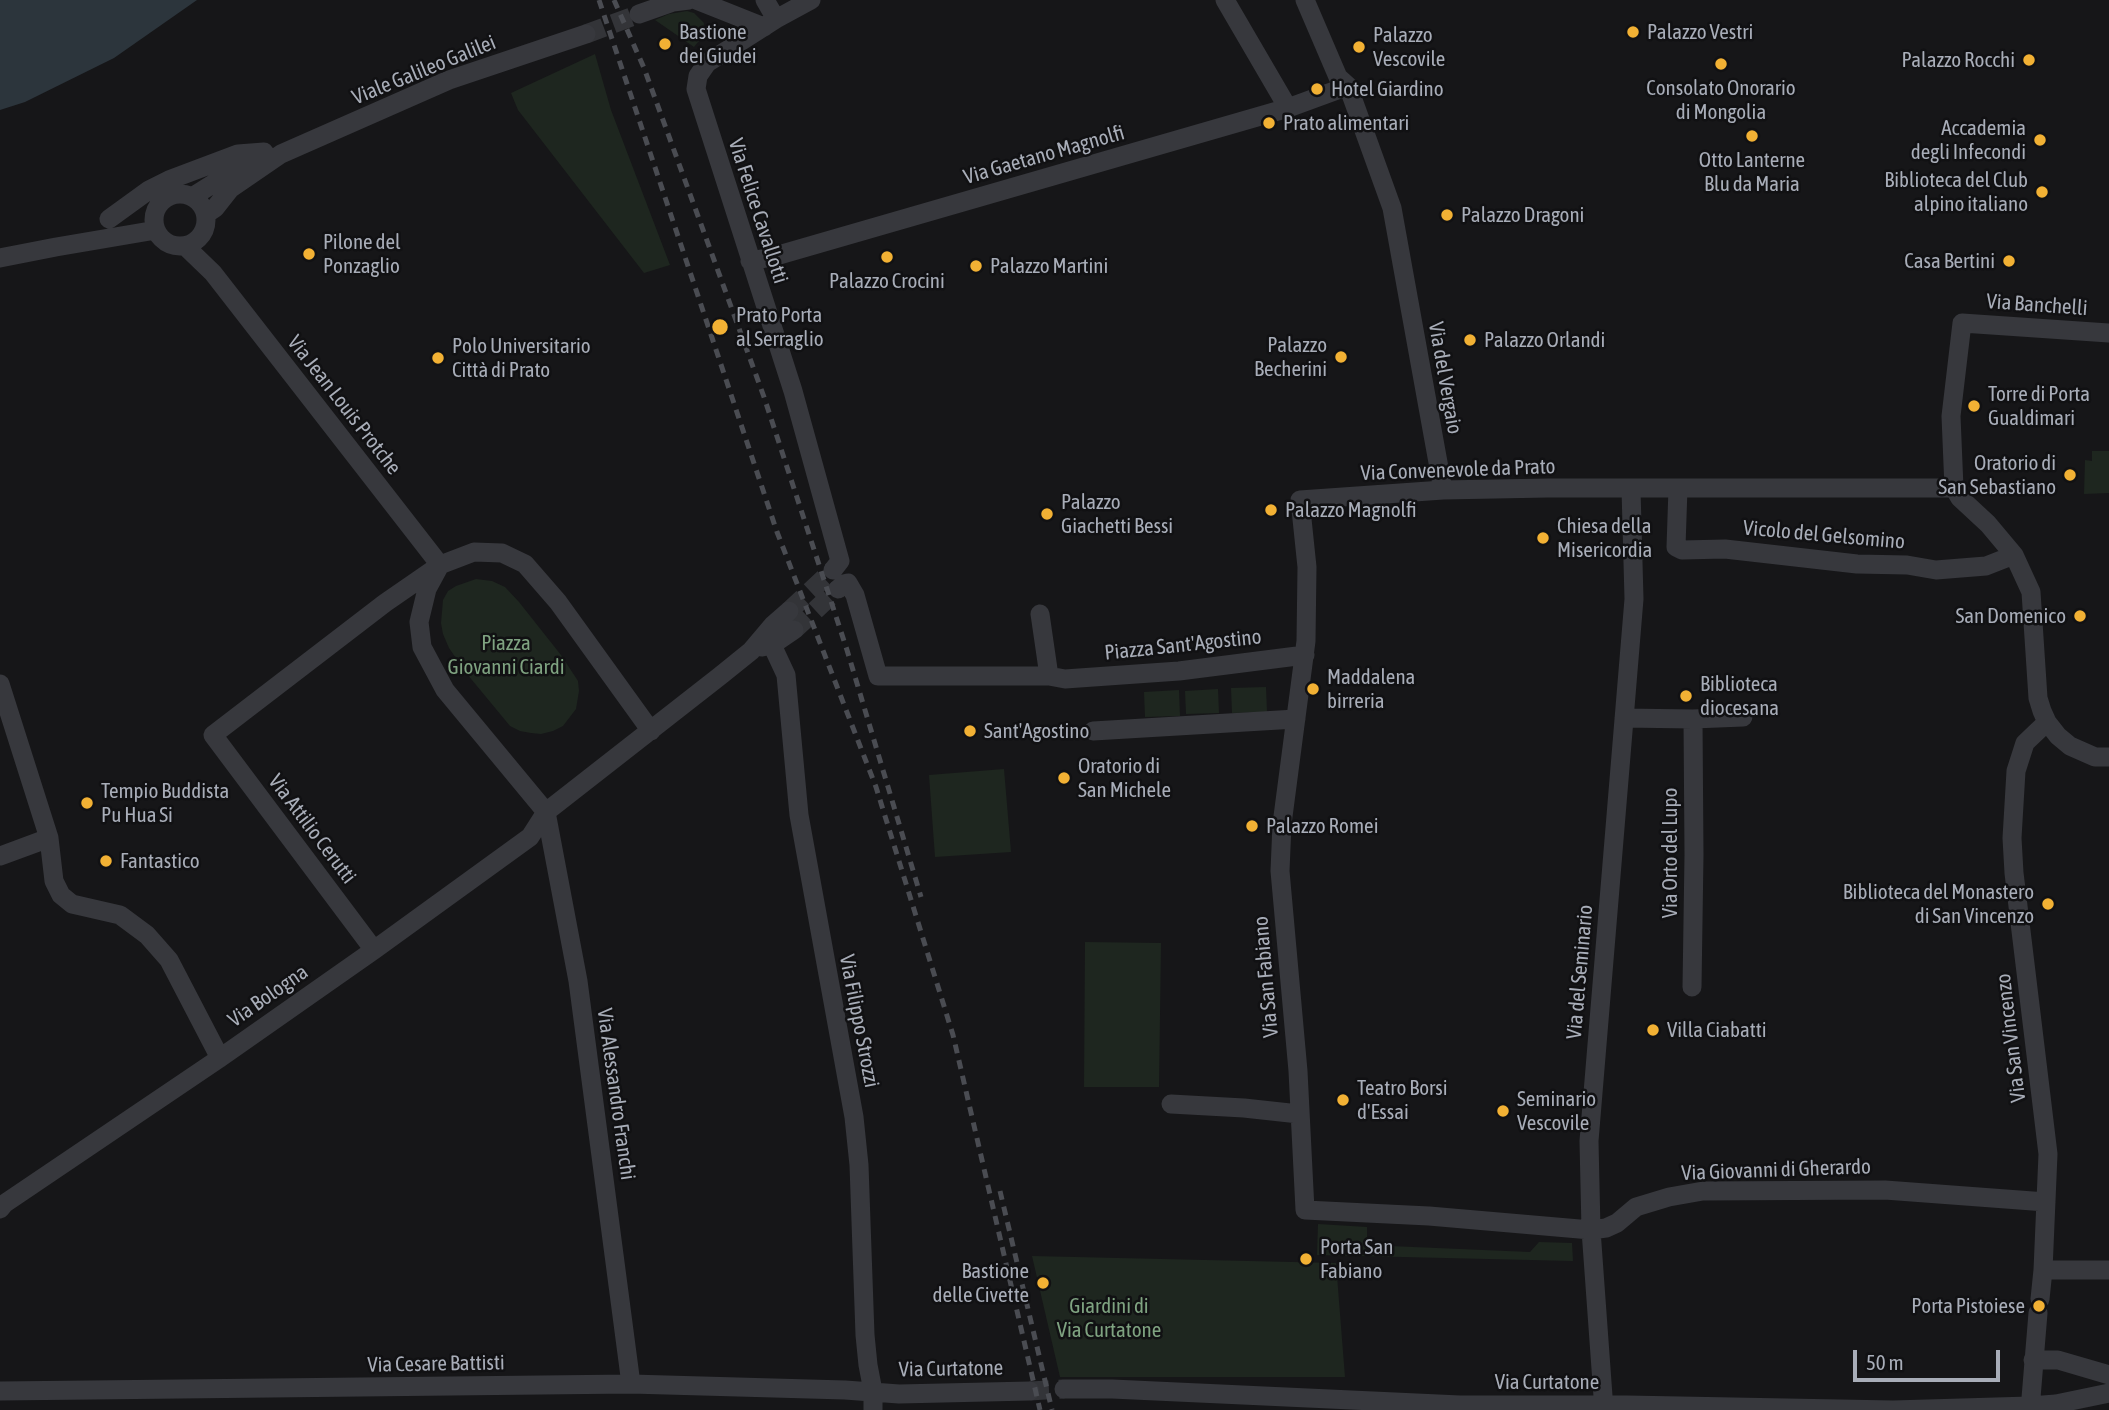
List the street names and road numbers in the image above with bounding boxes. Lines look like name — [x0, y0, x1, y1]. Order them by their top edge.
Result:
street label: Viale Galileo Galilei — [349, 30, 499, 110]
street label: Via Gaetano Magnolfi — [961, 120, 1127, 190]
street label: Via Felice Cavallotti — [723, 135, 793, 287]
street label: Via Banchelli — [1986, 289, 2088, 321]
street label: Via del Vergaio — [1423, 320, 1467, 436]
street label: Via Jean Louis Protche — [282, 330, 406, 480]
street label: Via Convenevole da Prato — [1360, 454, 1556, 486]
street label: Vicolo del Gelsomino — [1742, 515, 1906, 555]
street label: Piazza Sant'Agostino — [1103, 624, 1263, 666]
street label: Via Attilio Cerutti — [263, 769, 361, 889]
street label: Via Orto del Lupo — [1657, 788, 1683, 918]
street label: Via del Seminario — [1562, 904, 1598, 1040]
street label: Via San Fabiano — [1248, 915, 1284, 1039]
street label: Via Filippo Strozzi — [834, 952, 884, 1090]
street label: Via Bologna — [223, 959, 313, 1033]
street label: Via San Vincenzo — [1991, 972, 2031, 1104]
street label: Via Alessandro Franchi — [591, 1007, 641, 1181]
street label: Via Giovanni di Gherardo — [1681, 1154, 1871, 1186]
street label: Via Cesare Battisti — [367, 1350, 505, 1378]
street label: Via Curtatone — [898, 1355, 1004, 1383]
street label: Via Curtatone — [1495, 1369, 1599, 1395]

